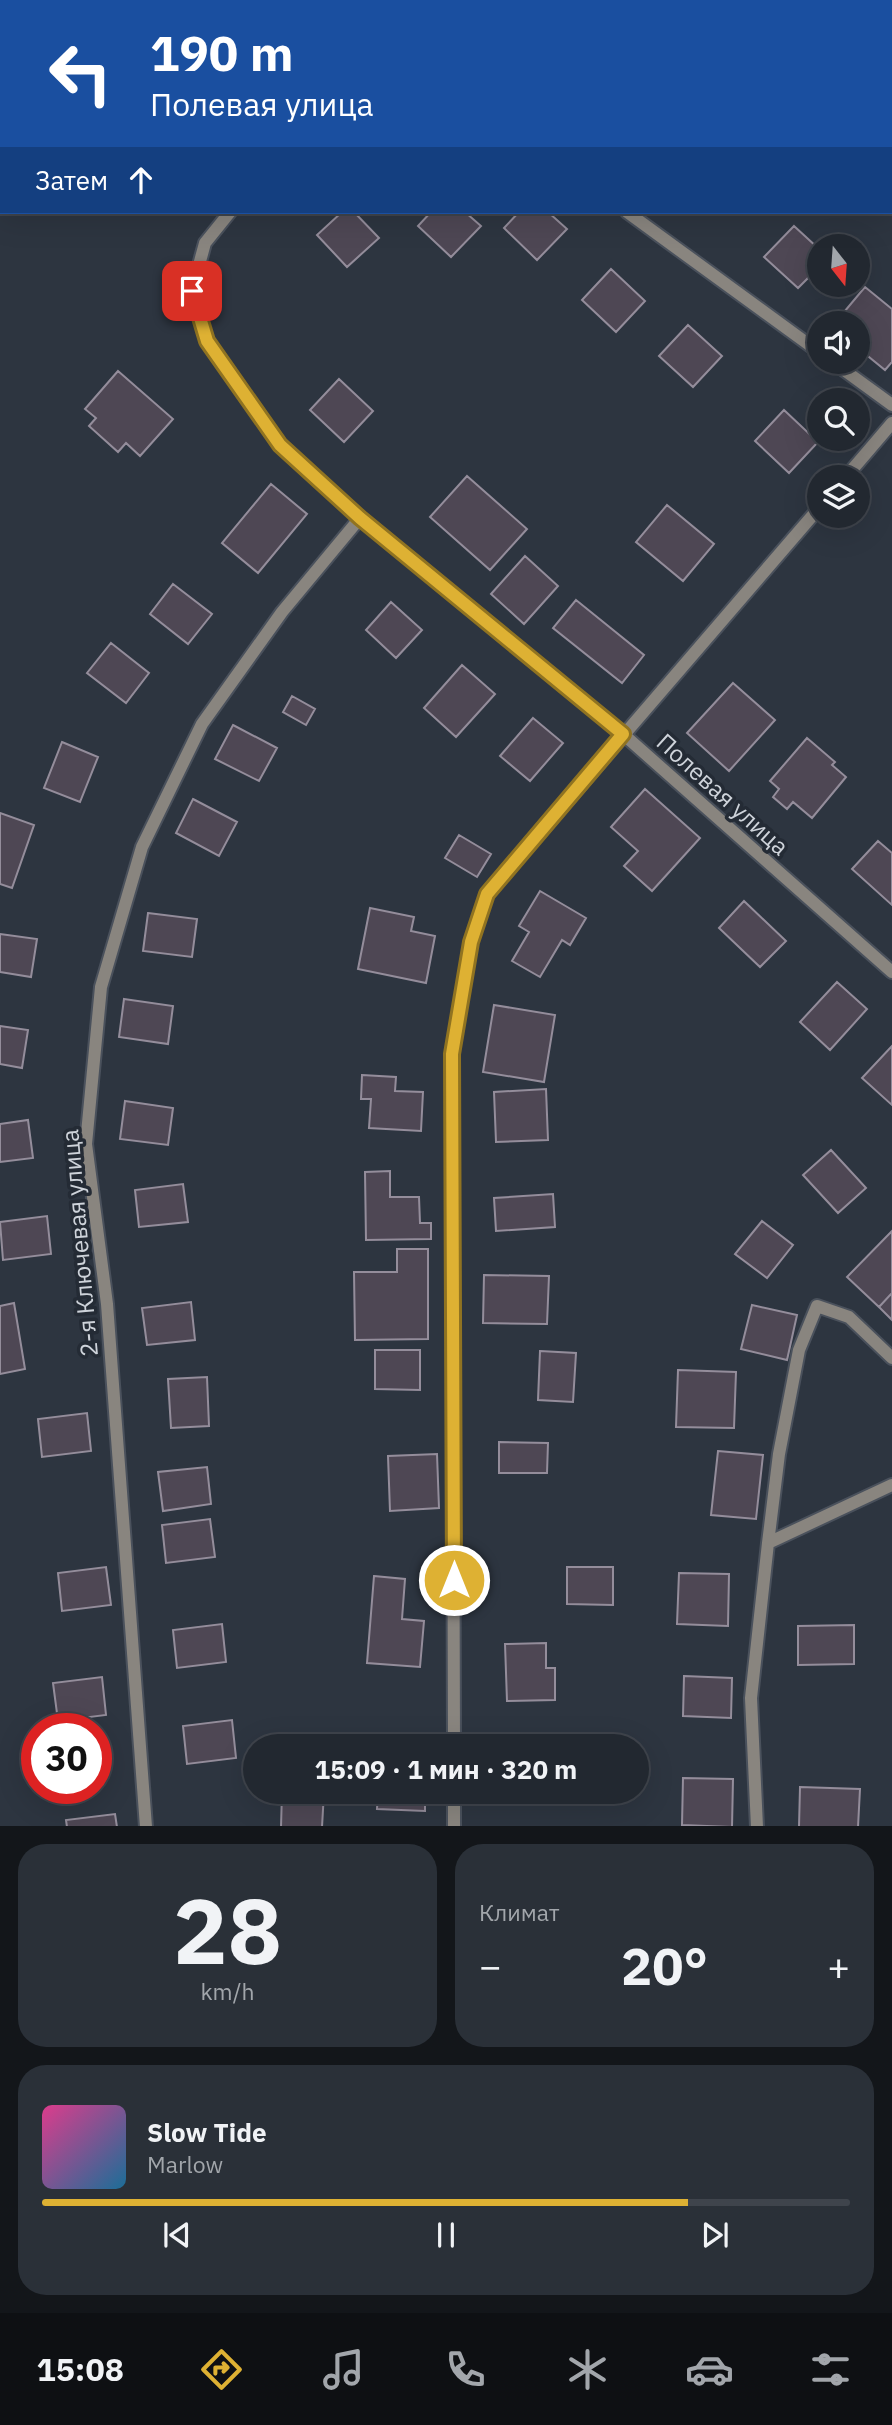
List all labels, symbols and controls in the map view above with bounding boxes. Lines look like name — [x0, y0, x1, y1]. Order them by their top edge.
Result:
text: 190 m — [150, 21, 294, 84]
icon: left — [35, 28, 126, 119]
text: Полевая улица — [150, 83, 374, 125]
icon: ahead — [122, 161, 160, 199]
text: Затем — [35, 163, 108, 197]
north arrow — [807, 234, 870, 298]
map controls — [807, 234, 870, 528]
pin — [162, 261, 222, 321]
icon: arrive — [173, 272, 211, 310]
button: sound — [807, 311, 870, 374]
button: search — [807, 388, 870, 451]
button: layers — [807, 465, 870, 528]
street label: Полевая улица — [650, 726, 796, 862]
street label: 2-я Ключевая улица — [53, 1128, 105, 1358]
position arrow — [417, 1543, 491, 1617]
speed limit sign: 30 — [21, 1713, 112, 1804]
text: 15:09 · 1 мин · 320 m — [315, 1752, 577, 1786]
text: 28 — [173, 1871, 282, 1989]
text: Климат — [479, 1897, 560, 1927]
text: 20° — [621, 1932, 708, 1999]
text: − — [479, 1941, 502, 1990]
text: + — [827, 1941, 850, 1990]
text: km/h — [200, 1976, 255, 2006]
text: Slow Tide — [147, 2115, 267, 2149]
text: Marlow — [147, 2149, 223, 2179]
icon: previous — [158, 2216, 196, 2254]
icon: pause — [427, 2216, 465, 2254]
icon: next — [696, 2216, 734, 2254]
icon: directions — [197, 2345, 246, 2394]
icon: music — [319, 2345, 368, 2394]
icon: phone — [441, 2345, 490, 2394]
icon: climate — [563, 2345, 612, 2394]
icon: car — [685, 2345, 734, 2394]
icon: filters — [806, 2345, 855, 2394]
text: 15:08 — [36, 2348, 124, 2390]

